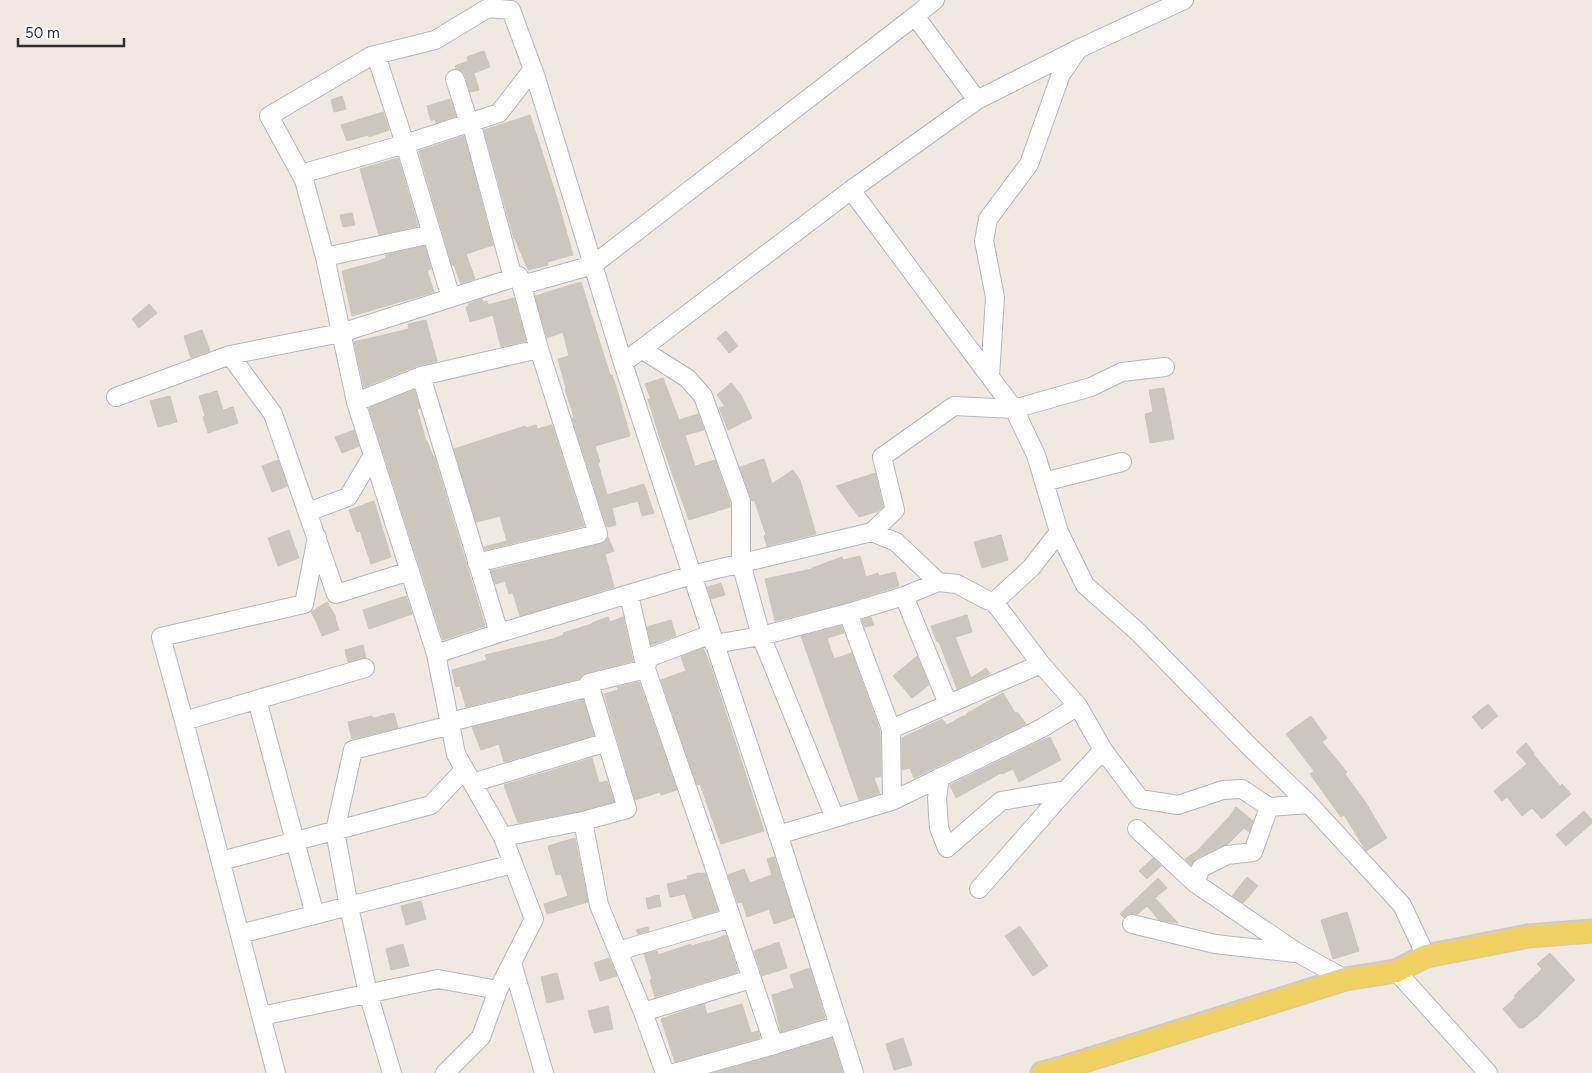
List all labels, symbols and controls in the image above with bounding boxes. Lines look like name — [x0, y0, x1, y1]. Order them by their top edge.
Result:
scale bar — [18, 15, 124, 47]
text: 50 m — [25, 24, 60, 42]

